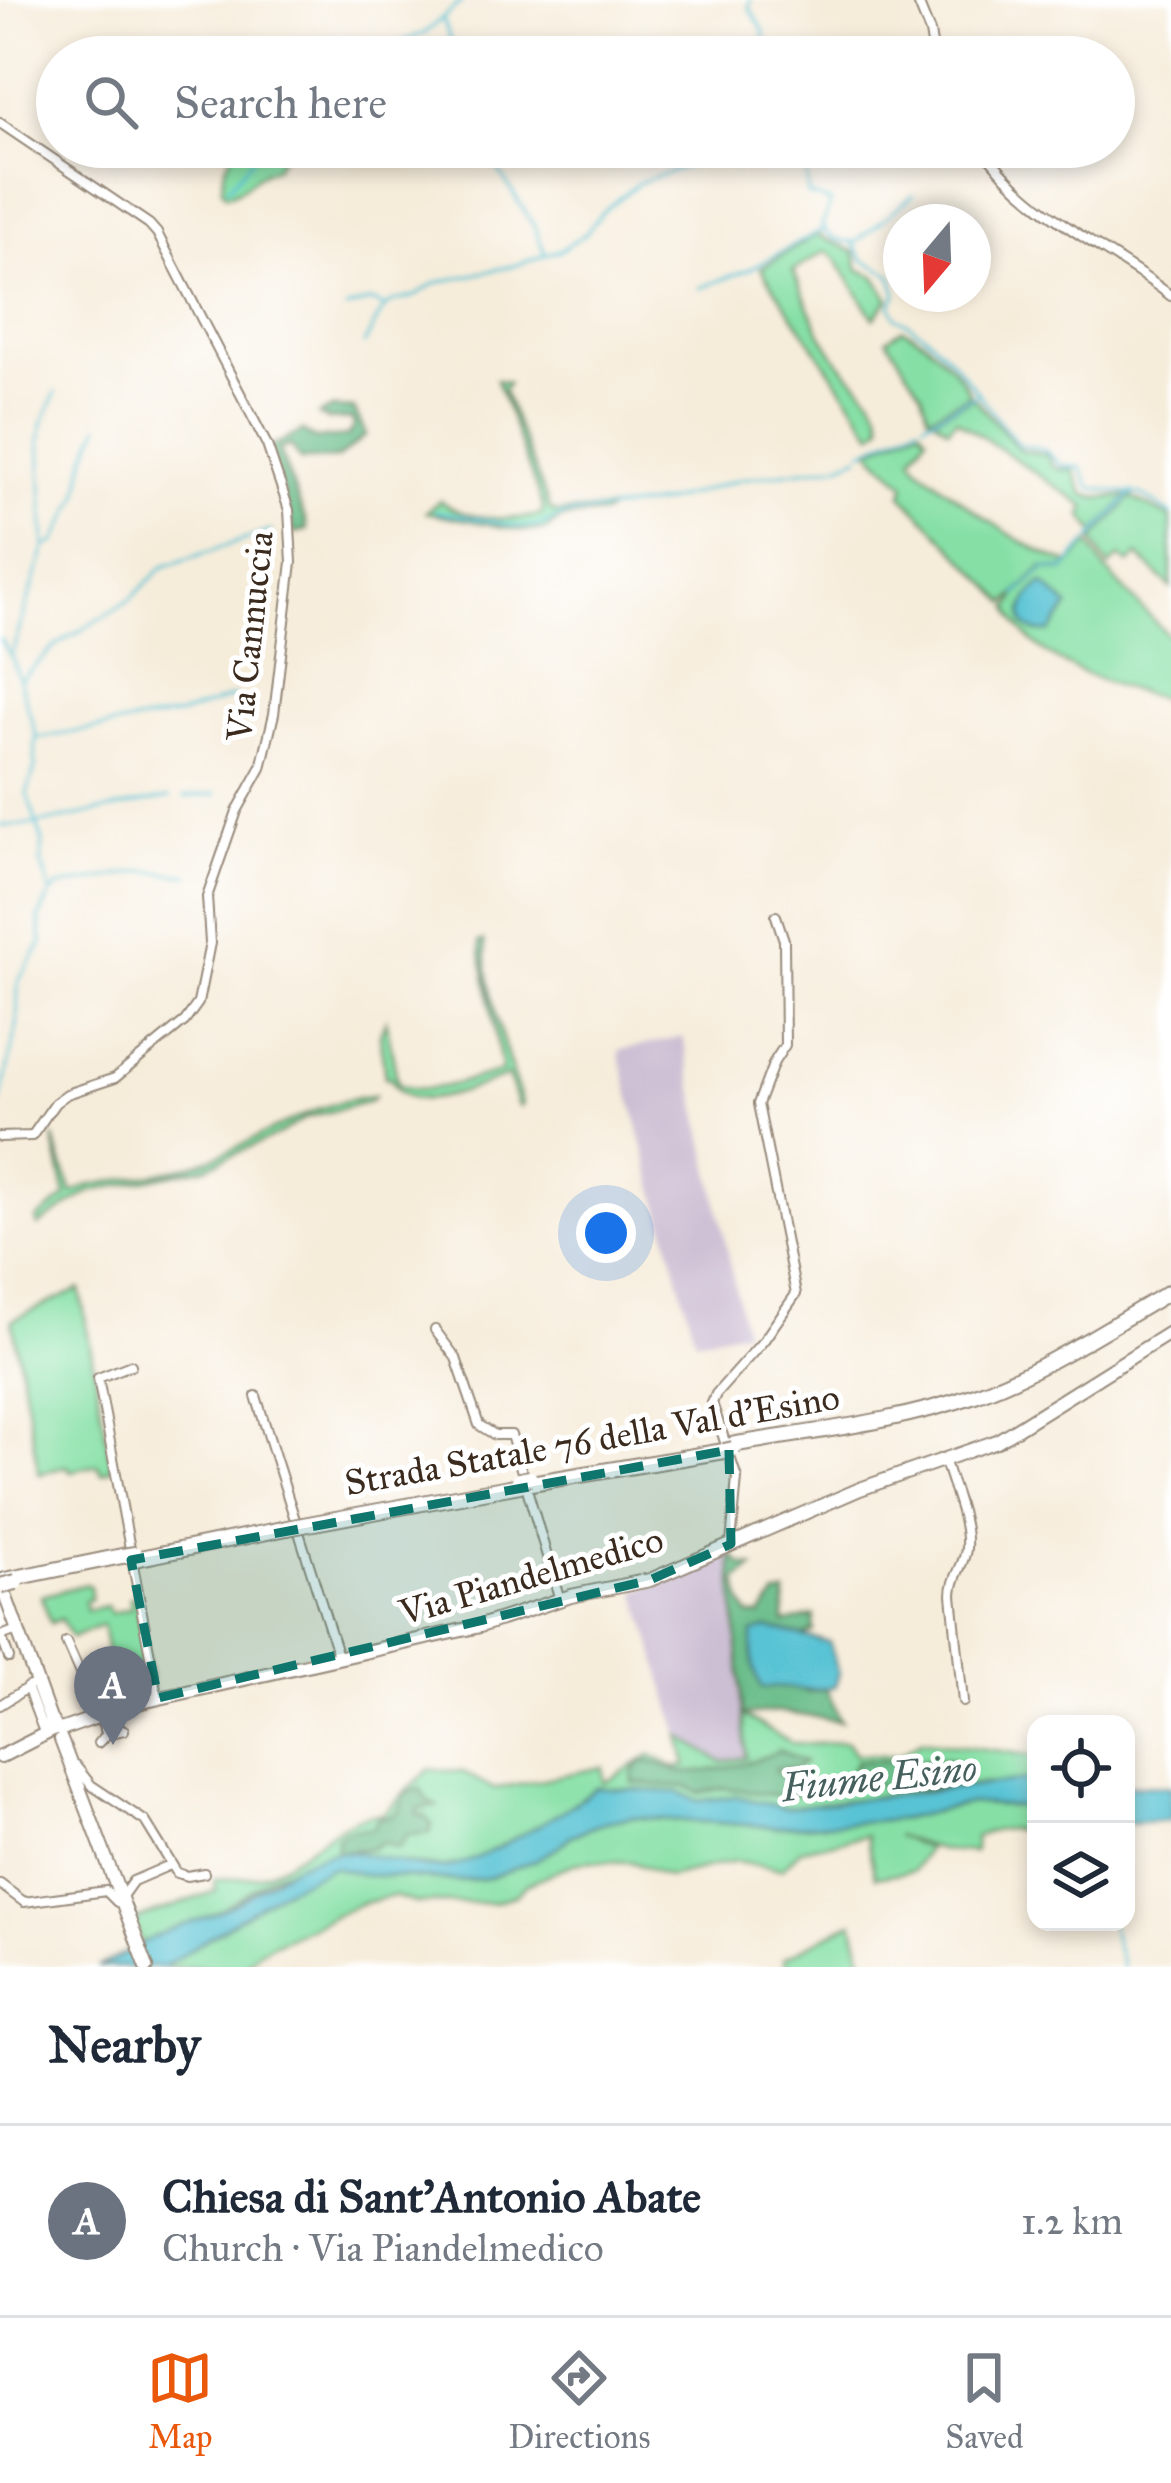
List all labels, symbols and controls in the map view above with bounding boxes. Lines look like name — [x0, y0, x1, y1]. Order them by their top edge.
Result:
search box — [36, 36, 1135, 168]
icon: search — [78, 69, 144, 135]
text: Search here — [174, 75, 387, 130]
north arrow — [883, 204, 991, 312]
street label: Via Cannuccia — [217, 528, 283, 744]
your location — [576, 1203, 636, 1263]
street label: Strada Statale 76 della Val d'Esino — [341, 1375, 843, 1505]
street label: Via Piandelmedico — [393, 1517, 668, 1635]
pin: A — [74, 1646, 152, 1745]
map controls — [1027, 1715, 1135, 1931]
button: locate — [1027, 1715, 1135, 1823]
water label: Fiume Esino — [778, 1744, 979, 1812]
button: layers — [1027, 1823, 1135, 1931]
text: Nearby — [48, 2014, 200, 2076]
text: Chiesa di Sant'Antonio Abate — [162, 2169, 701, 2224]
text: A — [74, 2197, 100, 2245]
text: 1.2 km — [1021, 2197, 1123, 2245]
text: Church · Via Piandelmedico — [162, 2224, 604, 2272]
tab: Map — [147, 2345, 213, 2457]
tab: Directions — [508, 2345, 650, 2457]
tab: Saved — [945, 2345, 1024, 2457]

